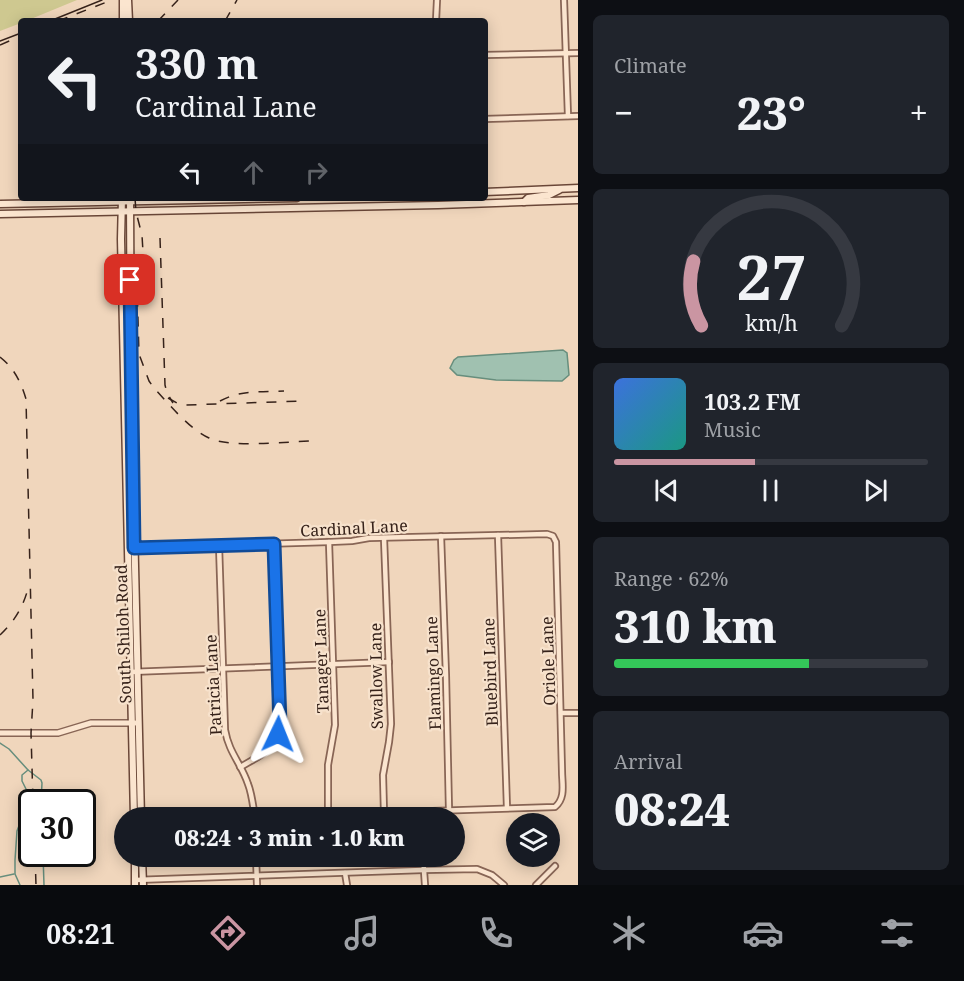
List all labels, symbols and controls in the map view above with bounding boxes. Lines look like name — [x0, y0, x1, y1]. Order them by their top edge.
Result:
text: 330 m — [135, 34, 259, 91]
icon: left — [36, 42, 114, 120]
text: Climate — [614, 52, 687, 79]
text: 23° — [737, 82, 806, 143]
text: Cardinal Lane — [135, 88, 317, 125]
text: − — [614, 90, 633, 135]
text: + — [910, 90, 928, 135]
icon: left — [174, 156, 207, 189]
icon: ahead — [237, 156, 270, 189]
icon: right — [300, 156, 333, 189]
text: 27 — [736, 233, 806, 318]
pin — [104, 254, 155, 305]
icon: arrive — [113, 263, 146, 296]
text: km/h — [745, 308, 798, 337]
text: 103.2 FM — [704, 386, 801, 416]
text: Music — [704, 416, 761, 443]
icon: previous — [650, 474, 683, 507]
icon: pause — [754, 474, 787, 507]
icon: next — [859, 474, 892, 507]
street label: Cardinal Lane — [300, 514, 408, 542]
street label: South Shiloh Road — [110, 564, 136, 704]
text: Range · 62% — [614, 565, 728, 592]
text: 310 km — [614, 595, 777, 656]
street label: Tanager Lane — [308, 608, 334, 714]
street label: Flamingo Lane — [420, 616, 446, 730]
street label: Oriole Lane — [535, 616, 561, 706]
street label: Bluebird Lane — [477, 617, 503, 727]
street label: Swallow Lane — [364, 623, 388, 729]
street label: Patricia Lane — [199, 634, 227, 736]
position arrow — [246, 702, 310, 766]
text: Arrival — [614, 748, 682, 775]
text: 08:24 — [614, 778, 730, 839]
speed limit sign: 30 — [18, 789, 96, 867]
map controls — [506, 813, 560, 867]
button: layers — [506, 813, 560, 867]
text: 08:24 · 3 min · 1.0 km — [174, 822, 405, 852]
icon: directions — [207, 912, 249, 954]
icon: music — [341, 912, 383, 954]
icon: phone — [475, 912, 517, 954]
icon: climate — [608, 912, 650, 954]
icon: car — [742, 912, 784, 954]
icon: filters — [876, 912, 918, 954]
text: 08:21 — [46, 915, 115, 952]

